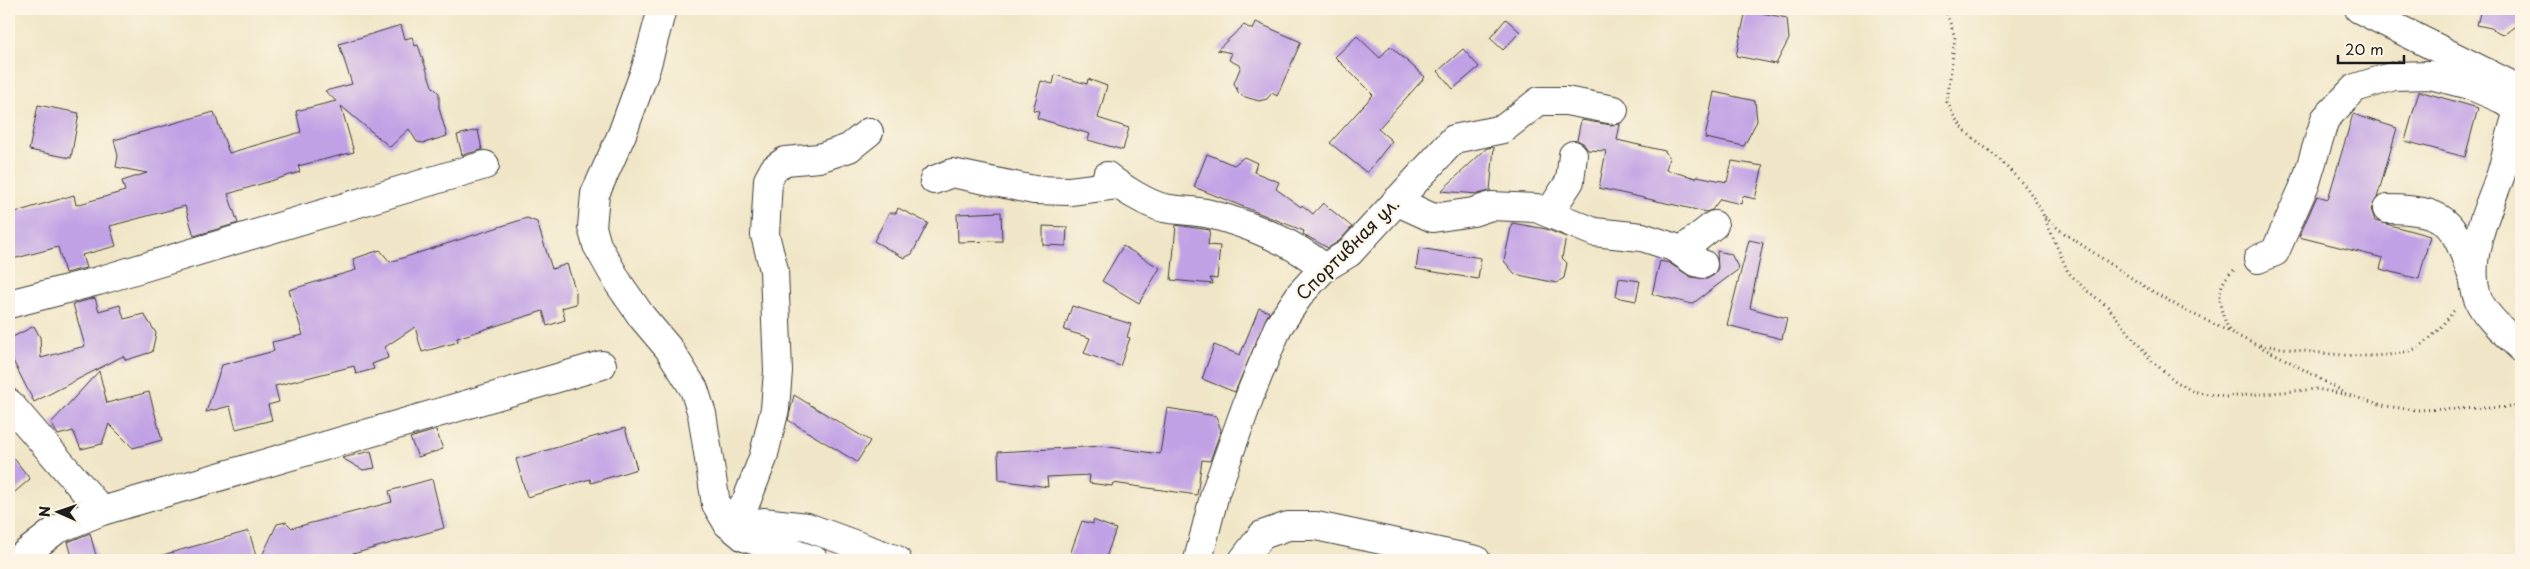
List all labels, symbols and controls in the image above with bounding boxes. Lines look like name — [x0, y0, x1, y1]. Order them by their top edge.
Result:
scale bar — [2338, 32, 2404, 64]
text: 20 m — [2345, 37, 2384, 60]
street label: Спортивная ул. — [1289, 190, 1405, 306]
north arrow — [32, 486, 82, 536]
text: N — [34, 506, 55, 517]

